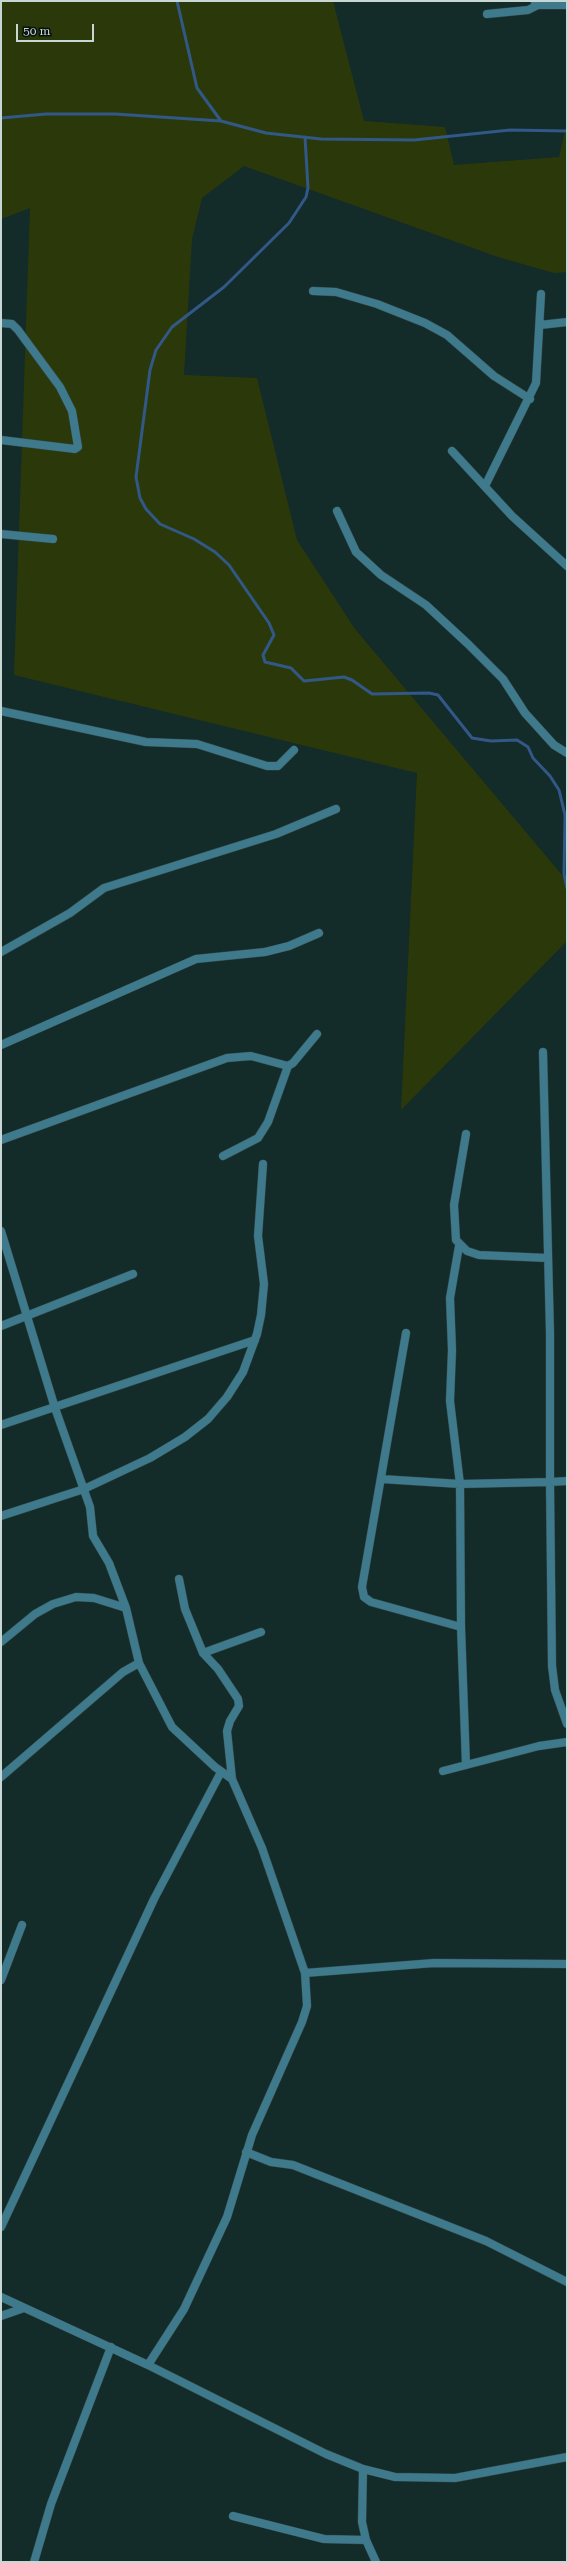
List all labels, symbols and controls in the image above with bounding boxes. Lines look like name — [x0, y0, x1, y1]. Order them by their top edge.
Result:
scale bar — [18, 16, 96, 42]
text: 50 m — [23, 24, 50, 38]

